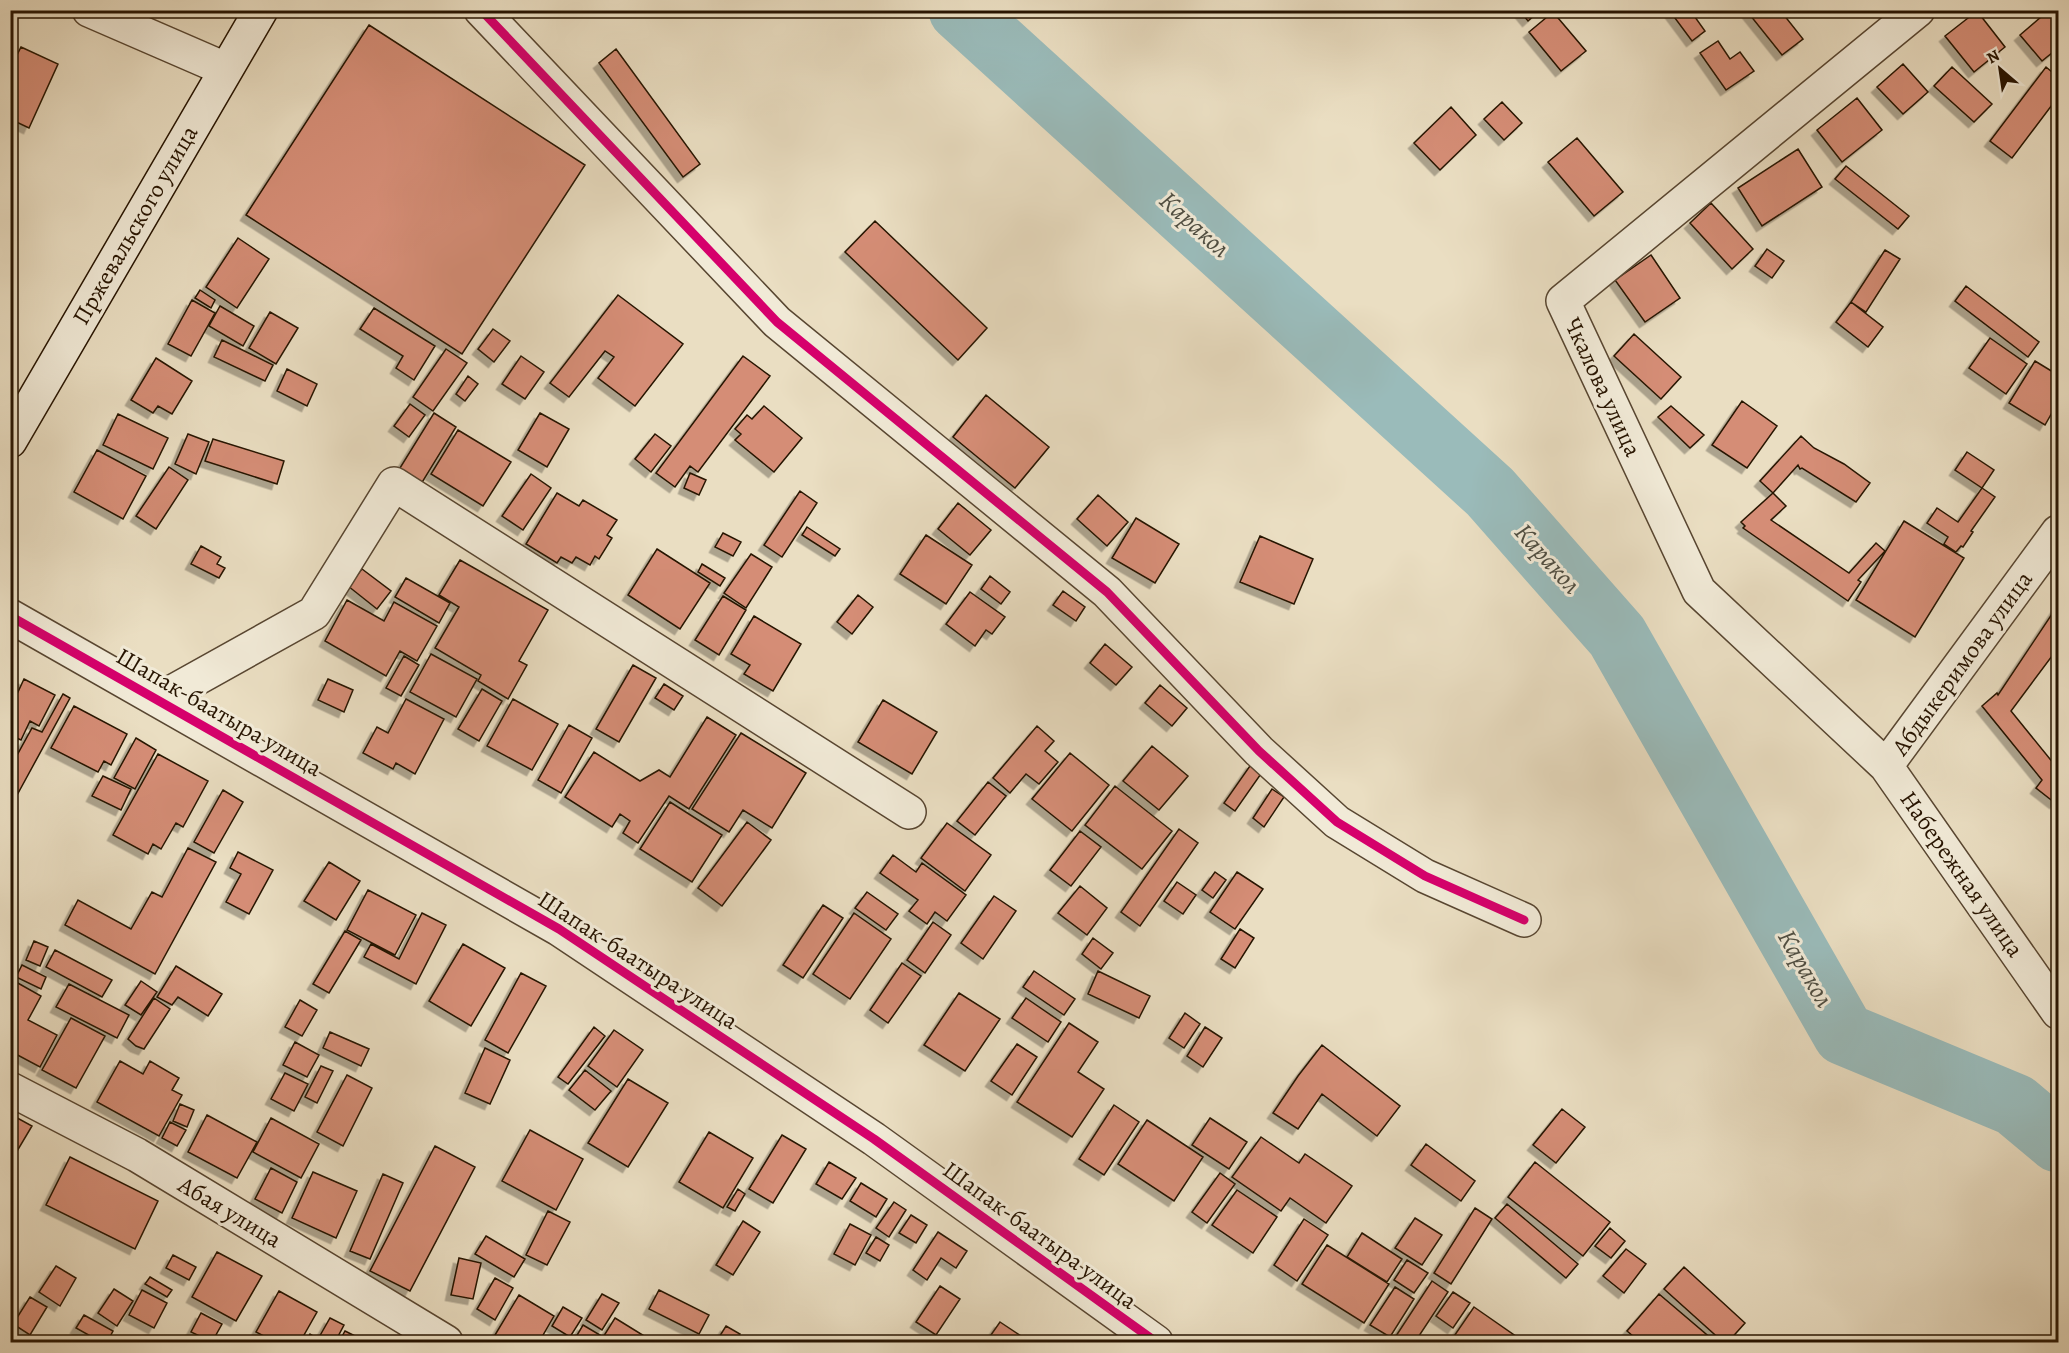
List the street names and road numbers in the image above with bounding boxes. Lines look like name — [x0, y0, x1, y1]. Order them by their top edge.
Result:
street label: Пржевальского улица — [65, 119, 205, 331]
street label: Чкалова улица — [1557, 312, 1649, 462]
street label: Абдыкеримова улица — [1884, 564, 2040, 762]
street label: Шапак-баатыра улица — [110, 640, 328, 784]
street label: Набережная улица — [1893, 785, 2031, 963]
street label: Шапак-баатыра улица — [532, 883, 744, 1037]
street label: Шапак-баатыра улица — [936, 1154, 1144, 1316]
street label: Абая улица — [172, 1168, 288, 1255]

